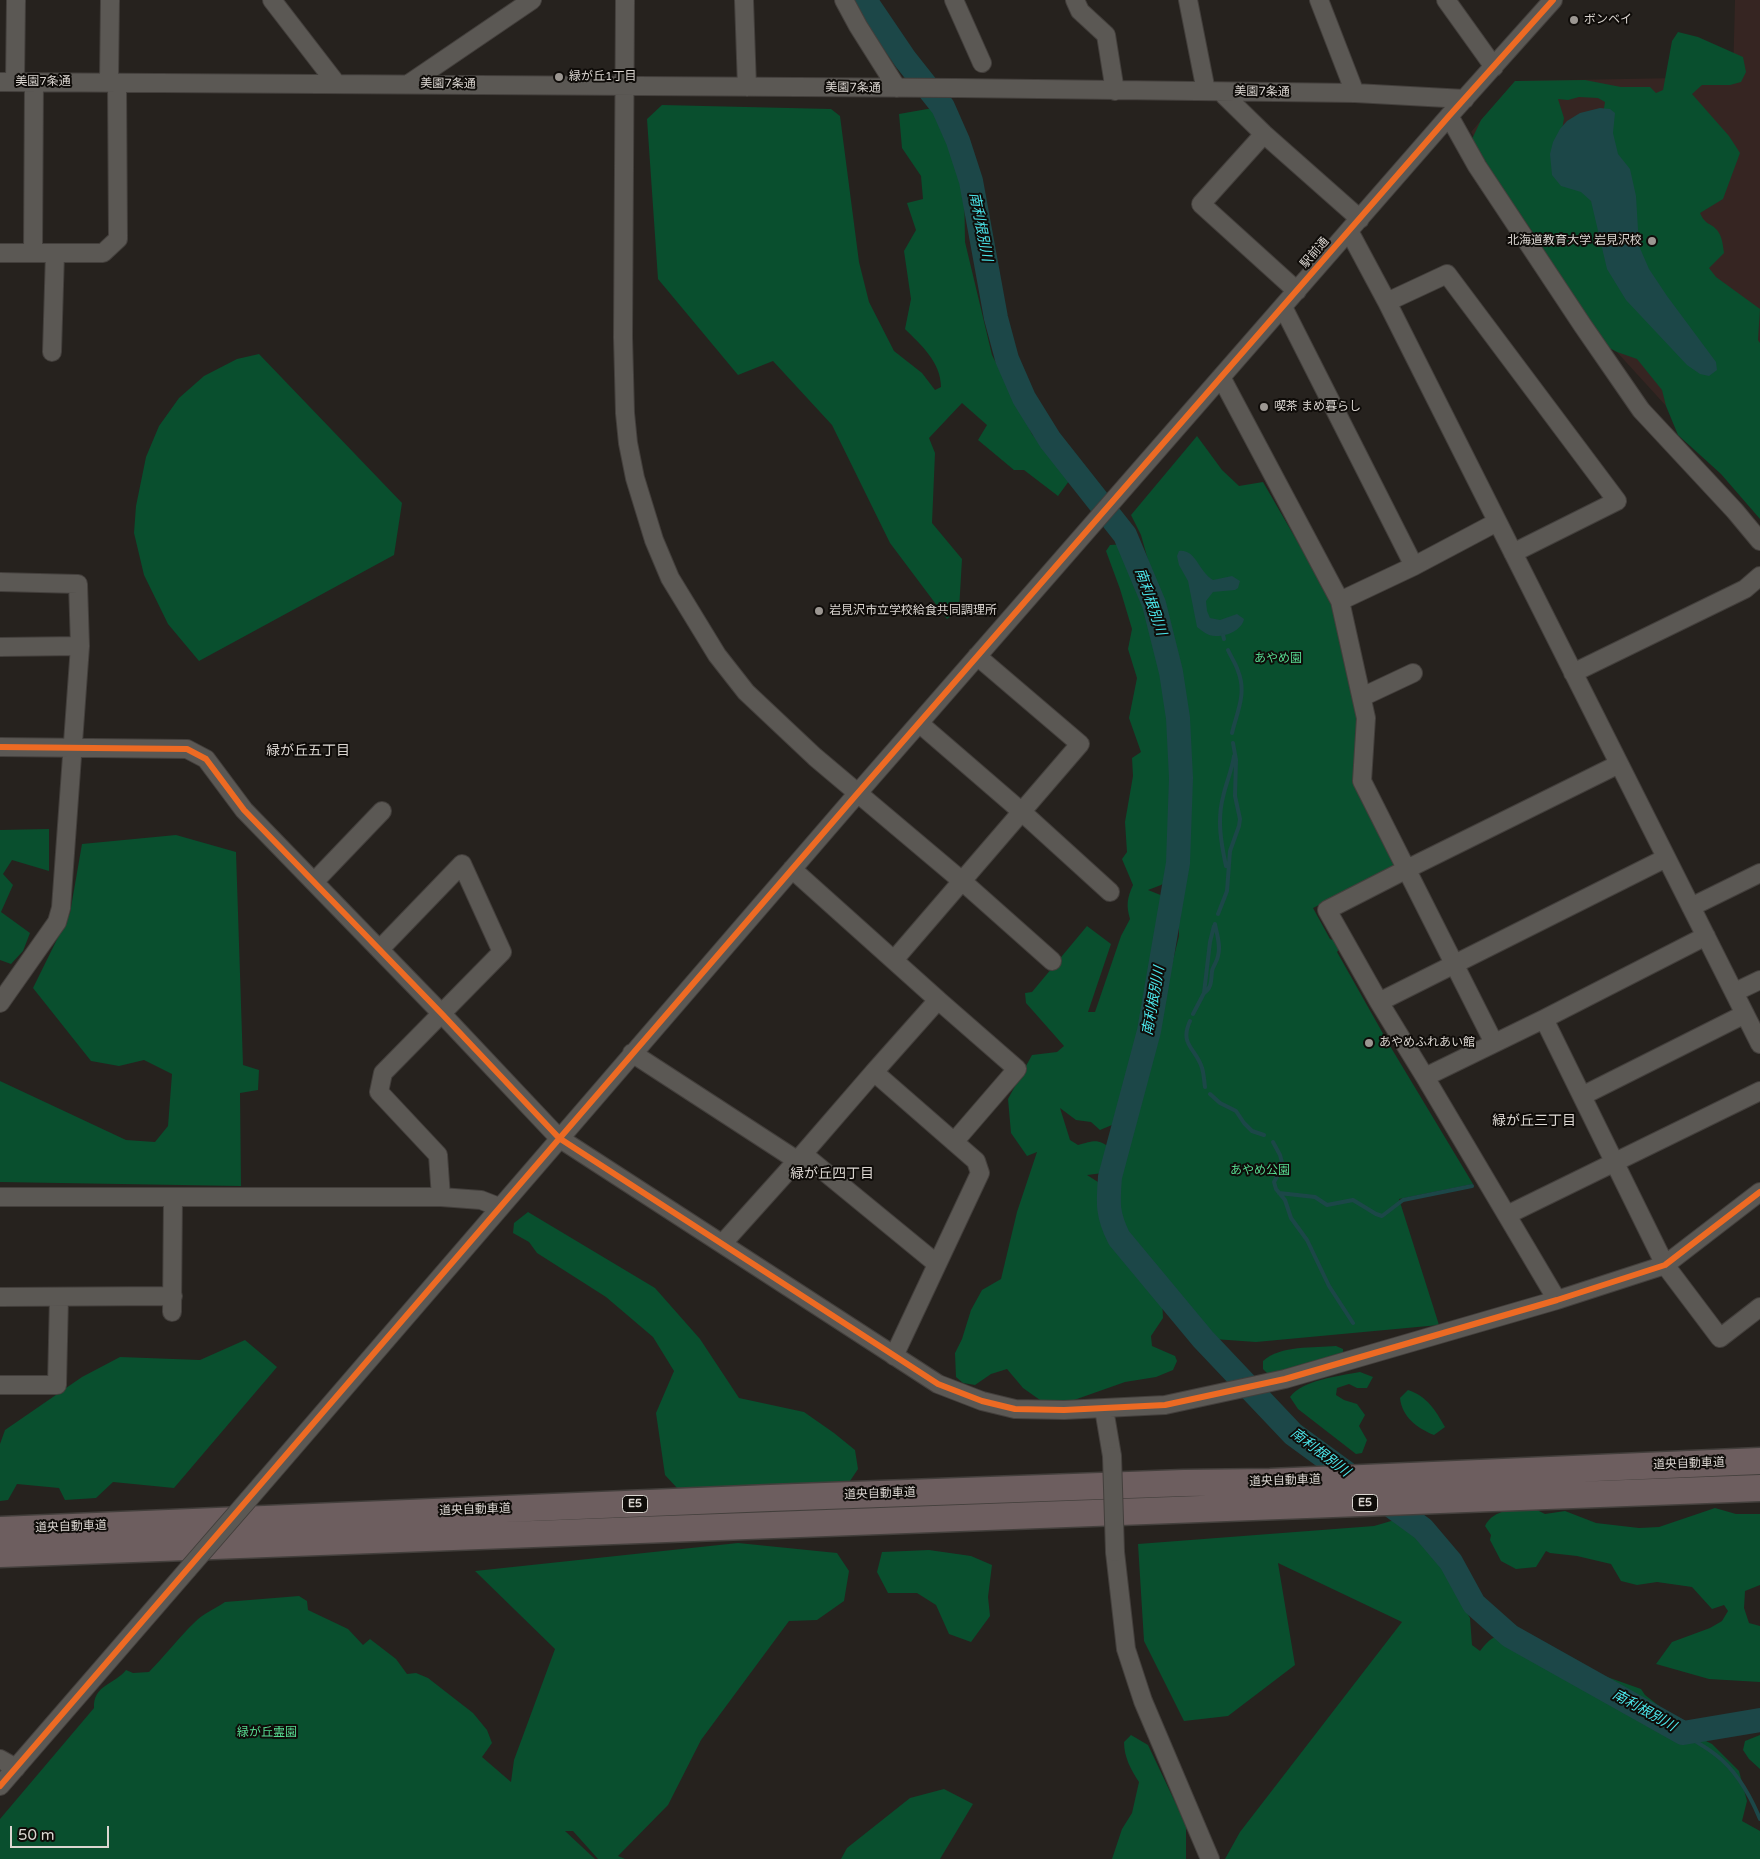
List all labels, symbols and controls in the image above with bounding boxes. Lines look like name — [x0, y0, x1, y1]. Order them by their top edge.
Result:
place label: ボンベイ — [1584, 13, 1632, 27]
marker: ボンベイ — [1568, 14, 1580, 26]
place label: 緑が丘1丁目 — [569, 70, 637, 84]
marker: 緑が丘1丁目 — [553, 71, 565, 83]
street label: 美園7条通 — [15, 75, 71, 89]
street label: 美園7条通 — [420, 76, 476, 92]
street label: 美園7条通 — [825, 80, 881, 96]
street label: 美園7条通 — [1234, 84, 1290, 100]
water label: 南利根別川 — [965, 191, 995, 263]
place label: 北海道教育大学 岩見沢校 — [1507, 234, 1642, 248]
street label: 駅前通 — [1298, 235, 1332, 271]
marker: 北海道教育大学 岩見沢校 — [1646, 235, 1658, 247]
place label: 喫茶 まめ暮らし — [1274, 400, 1361, 414]
marker: 喫茶 まめ暮らし — [1258, 401, 1270, 413]
water label: 南利根別川 — [1131, 566, 1169, 638]
place label: 岩見沢市立学校給食共同調理所 — [829, 604, 997, 618]
marker: 岩見沢市立学校給食共同調理所 — [813, 605, 825, 617]
park label: あやめ園 — [1254, 652, 1302, 666]
district label: 緑が丘五丁目 — [266, 743, 350, 759]
water label: 南利根別川 — [1140, 965, 1168, 1037]
place label: あやめふれあい館 — [1379, 1036, 1475, 1050]
marker: あやめふれあい館 — [1363, 1037, 1375, 1049]
district label: 緑が丘三丁目 — [1492, 1113, 1576, 1129]
park label: あやめ公園 — [1230, 1164, 1290, 1178]
district label: 緑が丘四丁目 — [790, 1166, 874, 1182]
water label: 南利根別川 — [1287, 1425, 1353, 1481]
street label: 道央自動車道 — [1653, 1456, 1725, 1472]
street label: 道央自動車道 — [1249, 1473, 1321, 1489]
street label: 道央自動車道 — [844, 1486, 916, 1502]
road number: E5 — [1352, 1495, 1378, 1512]
road number: E5 — [622, 1496, 648, 1512]
street label: 道央自動車道 — [439, 1502, 511, 1518]
street label: 道央自動車道 — [35, 1519, 107, 1535]
water label: 南利根別川 — [1609, 1687, 1679, 1735]
park label: 緑が丘霊園 — [237, 1726, 297, 1740]
scale bar — [12, 1816, 111, 1848]
text: 50 m — [18, 1826, 55, 1844]

